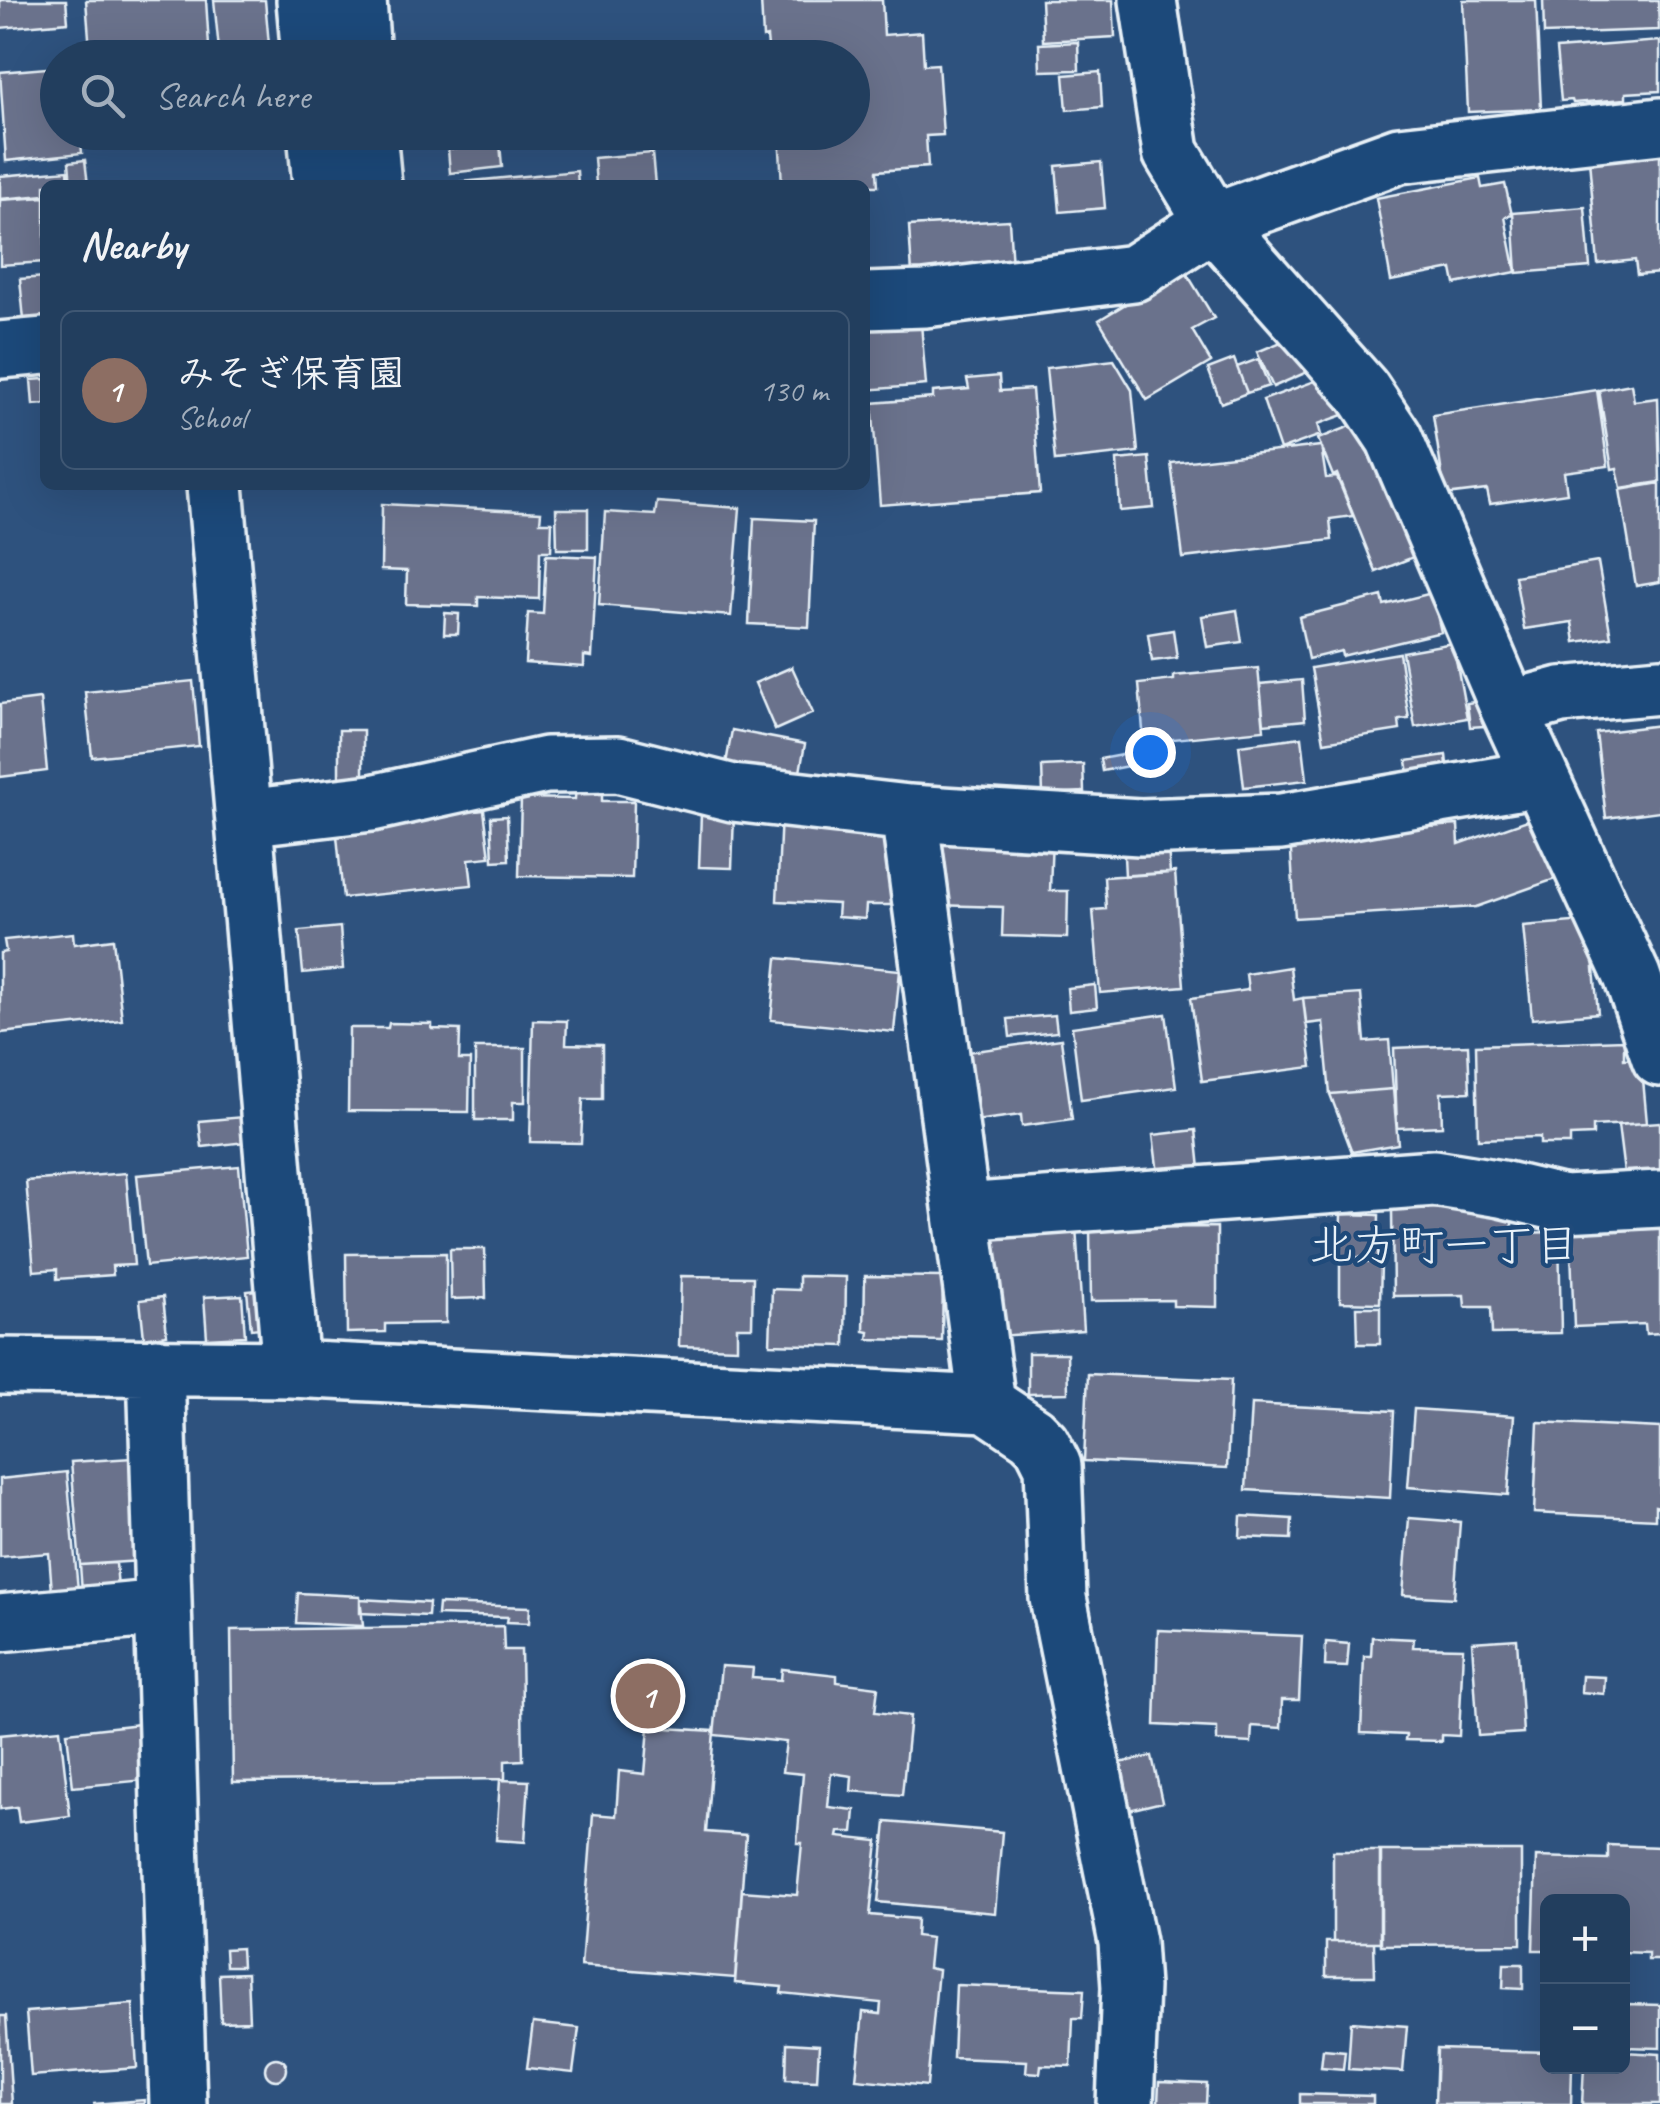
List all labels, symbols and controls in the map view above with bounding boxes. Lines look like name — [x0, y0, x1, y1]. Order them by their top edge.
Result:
search box — [40, 40, 870, 150]
icon: search — [75, 68, 130, 123]
text: Search here — [155, 72, 310, 119]
text: Nearby — [80, 219, 186, 272]
text: みそぎ保育園 — [177, 350, 405, 397]
text: 1 — [107, 370, 122, 411]
text: 130 m — [759, 370, 828, 411]
text: School — [177, 397, 246, 438]
your location — [1125, 727, 1176, 778]
district label: 北方町一丁目 — [1309, 1217, 1579, 1274]
pin: 1 — [616, 1658, 680, 1734]
map controls — [1540, 1894, 1630, 2074]
button: + — [1540, 1894, 1630, 1984]
button: − — [1540, 1984, 1630, 2074]

